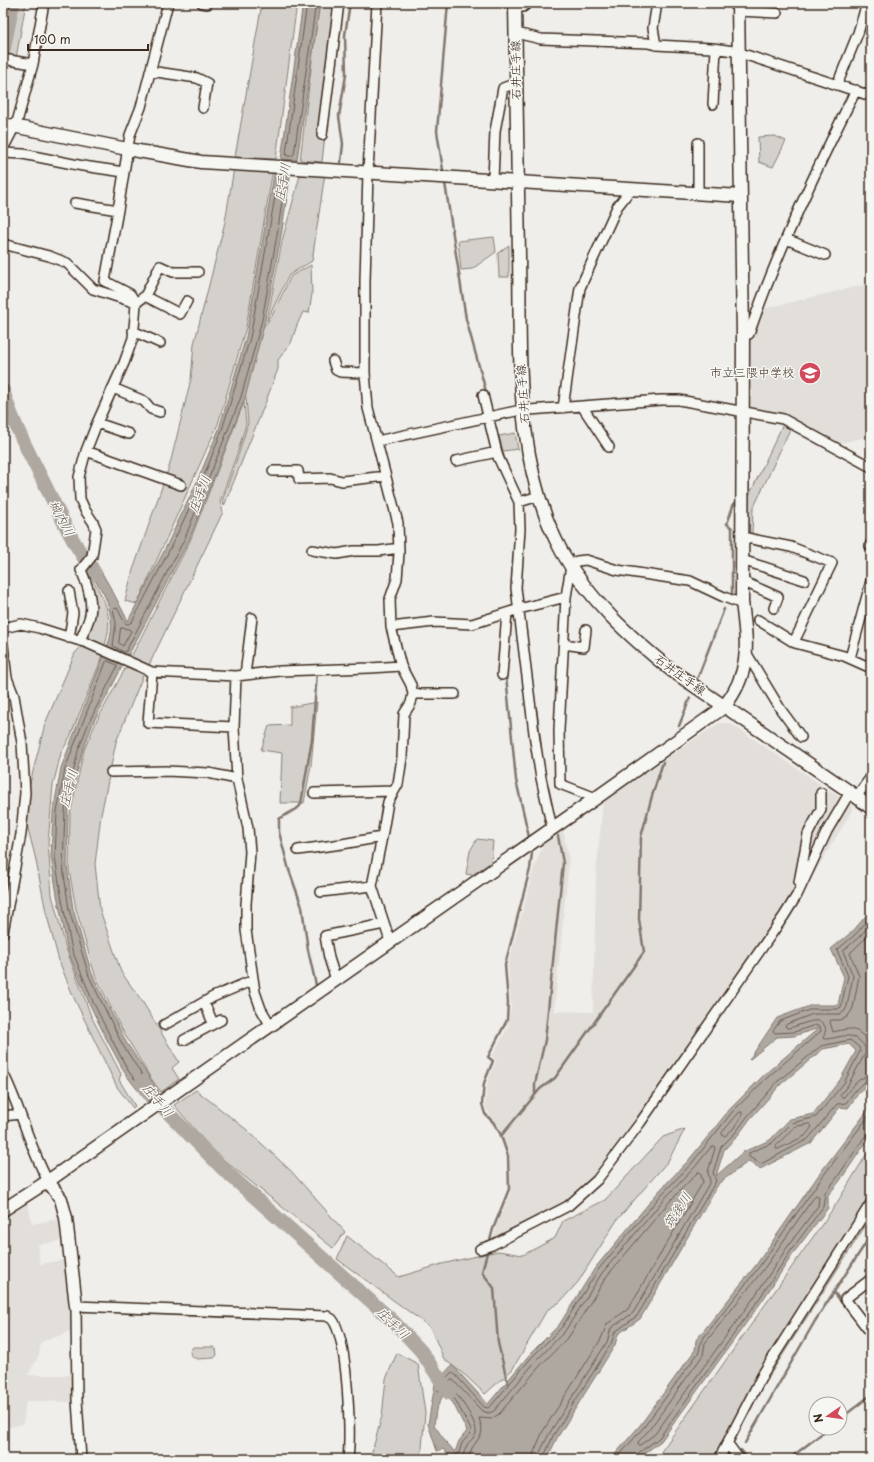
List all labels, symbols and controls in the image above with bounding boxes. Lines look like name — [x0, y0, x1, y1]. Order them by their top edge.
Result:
scale bar — [28, 26, 148, 52]
text: 100 m — [34, 30, 71, 48]
street label: 石井庄手線 — [505, 40, 525, 100]
water label: 庄手川 — [269, 161, 294, 203]
school or university icon: 市立三隈中学校 — [797, 360, 823, 386]
place label: 市立三隈中学校 — [710, 363, 794, 381]
street label: 石井庄手線 — [511, 364, 533, 425]
water label: 庄手川 — [183, 472, 214, 515]
water label: 城内川 — [45, 496, 80, 539]
street label: 石井庄手線 — [651, 649, 710, 699]
water label: 庄手川 — [54, 767, 81, 809]
water label: 庄手川 — [138, 1079, 178, 1121]
water label: 筑後川 — [658, 1188, 695, 1231]
water label: 庄手川 — [373, 1302, 414, 1343]
north arrow — [808, 1396, 848, 1436]
text: N — [808, 1412, 827, 1425]

